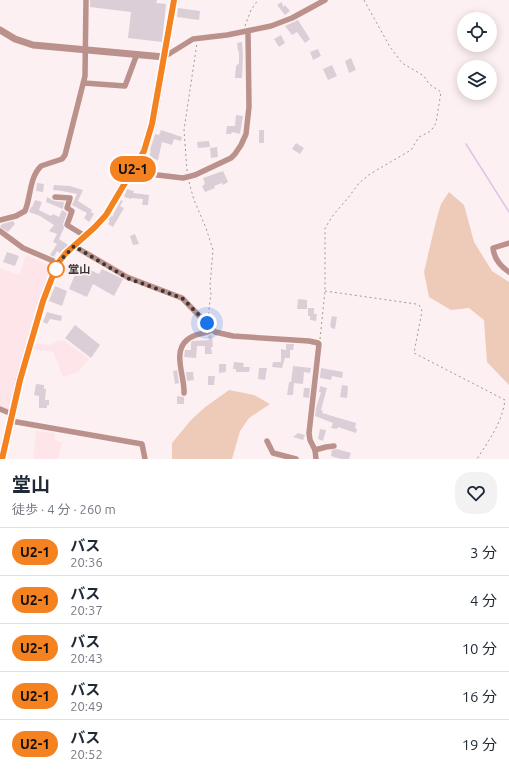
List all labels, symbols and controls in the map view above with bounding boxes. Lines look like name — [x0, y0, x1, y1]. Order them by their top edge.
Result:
map controls — [457, 12, 497, 100]
button: locate — [457, 12, 497, 52]
button: layers — [457, 60, 497, 100]
line badge: U2-1 — [105, 156, 161, 182]
text: U2-1 — [118, 161, 148, 177]
marker: 堂山 — [47, 260, 65, 278]
place label: 堂山 — [68, 263, 90, 275]
your location — [197, 313, 217, 333]
button: heart — [455, 472, 497, 514]
text: 堂山 — [12, 473, 50, 495]
text: 徒歩 · 4 分 · 260 m — [12, 502, 116, 516]
text: バス — [70, 537, 100, 554]
text: U2-1 — [20, 544, 50, 560]
text: 3 分 — [470, 544, 497, 561]
text: 20:36 — [70, 555, 103, 569]
text: バス — [70, 585, 100, 602]
text: U2-1 — [20, 592, 50, 608]
text: 4 分 — [470, 592, 497, 609]
text: 20:37 — [70, 603, 103, 617]
text: バス — [70, 633, 100, 650]
text: U2-1 — [20, 640, 50, 656]
text: 10 分 — [462, 640, 497, 657]
text: 20:43 — [70, 651, 103, 665]
text: バス — [70, 681, 100, 698]
text: U2-1 — [20, 688, 50, 704]
text: 16 分 — [462, 688, 497, 705]
text: 20:49 — [70, 699, 103, 713]
text: バス — [70, 729, 100, 746]
text: U2-1 — [20, 736, 50, 752]
text: 19 分 — [462, 736, 497, 753]
text: 20:52 — [70, 747, 103, 761]

